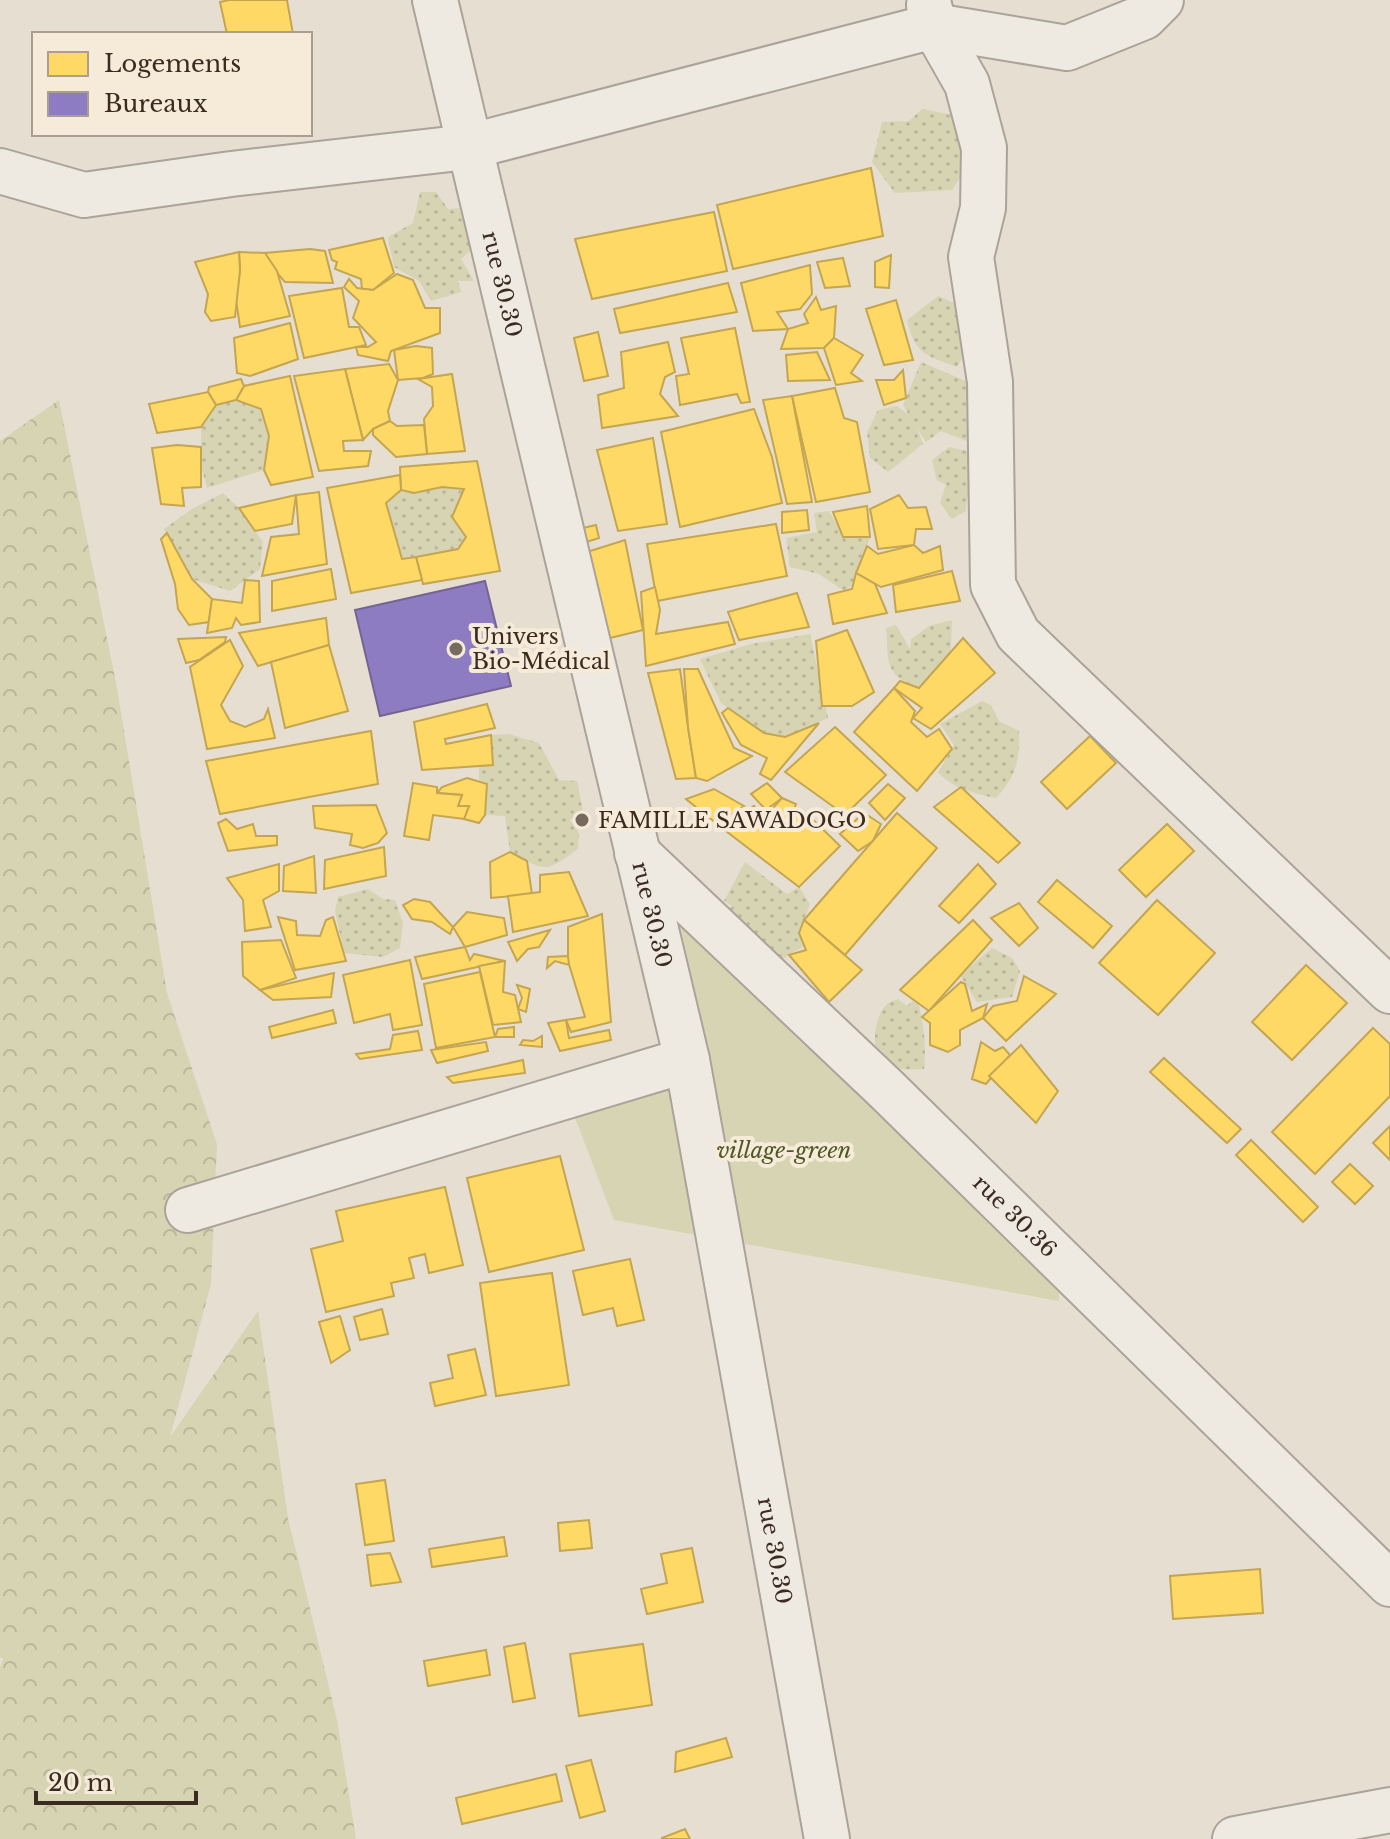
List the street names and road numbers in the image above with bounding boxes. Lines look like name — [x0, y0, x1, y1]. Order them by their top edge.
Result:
street label: rue 30.30 — [477, 228, 528, 340]
street label: rue 30.30 — [627, 859, 678, 970]
street label: rue 30.36 — [968, 1169, 1063, 1263]
street label: rue 30.30 — [752, 1495, 798, 1606]

